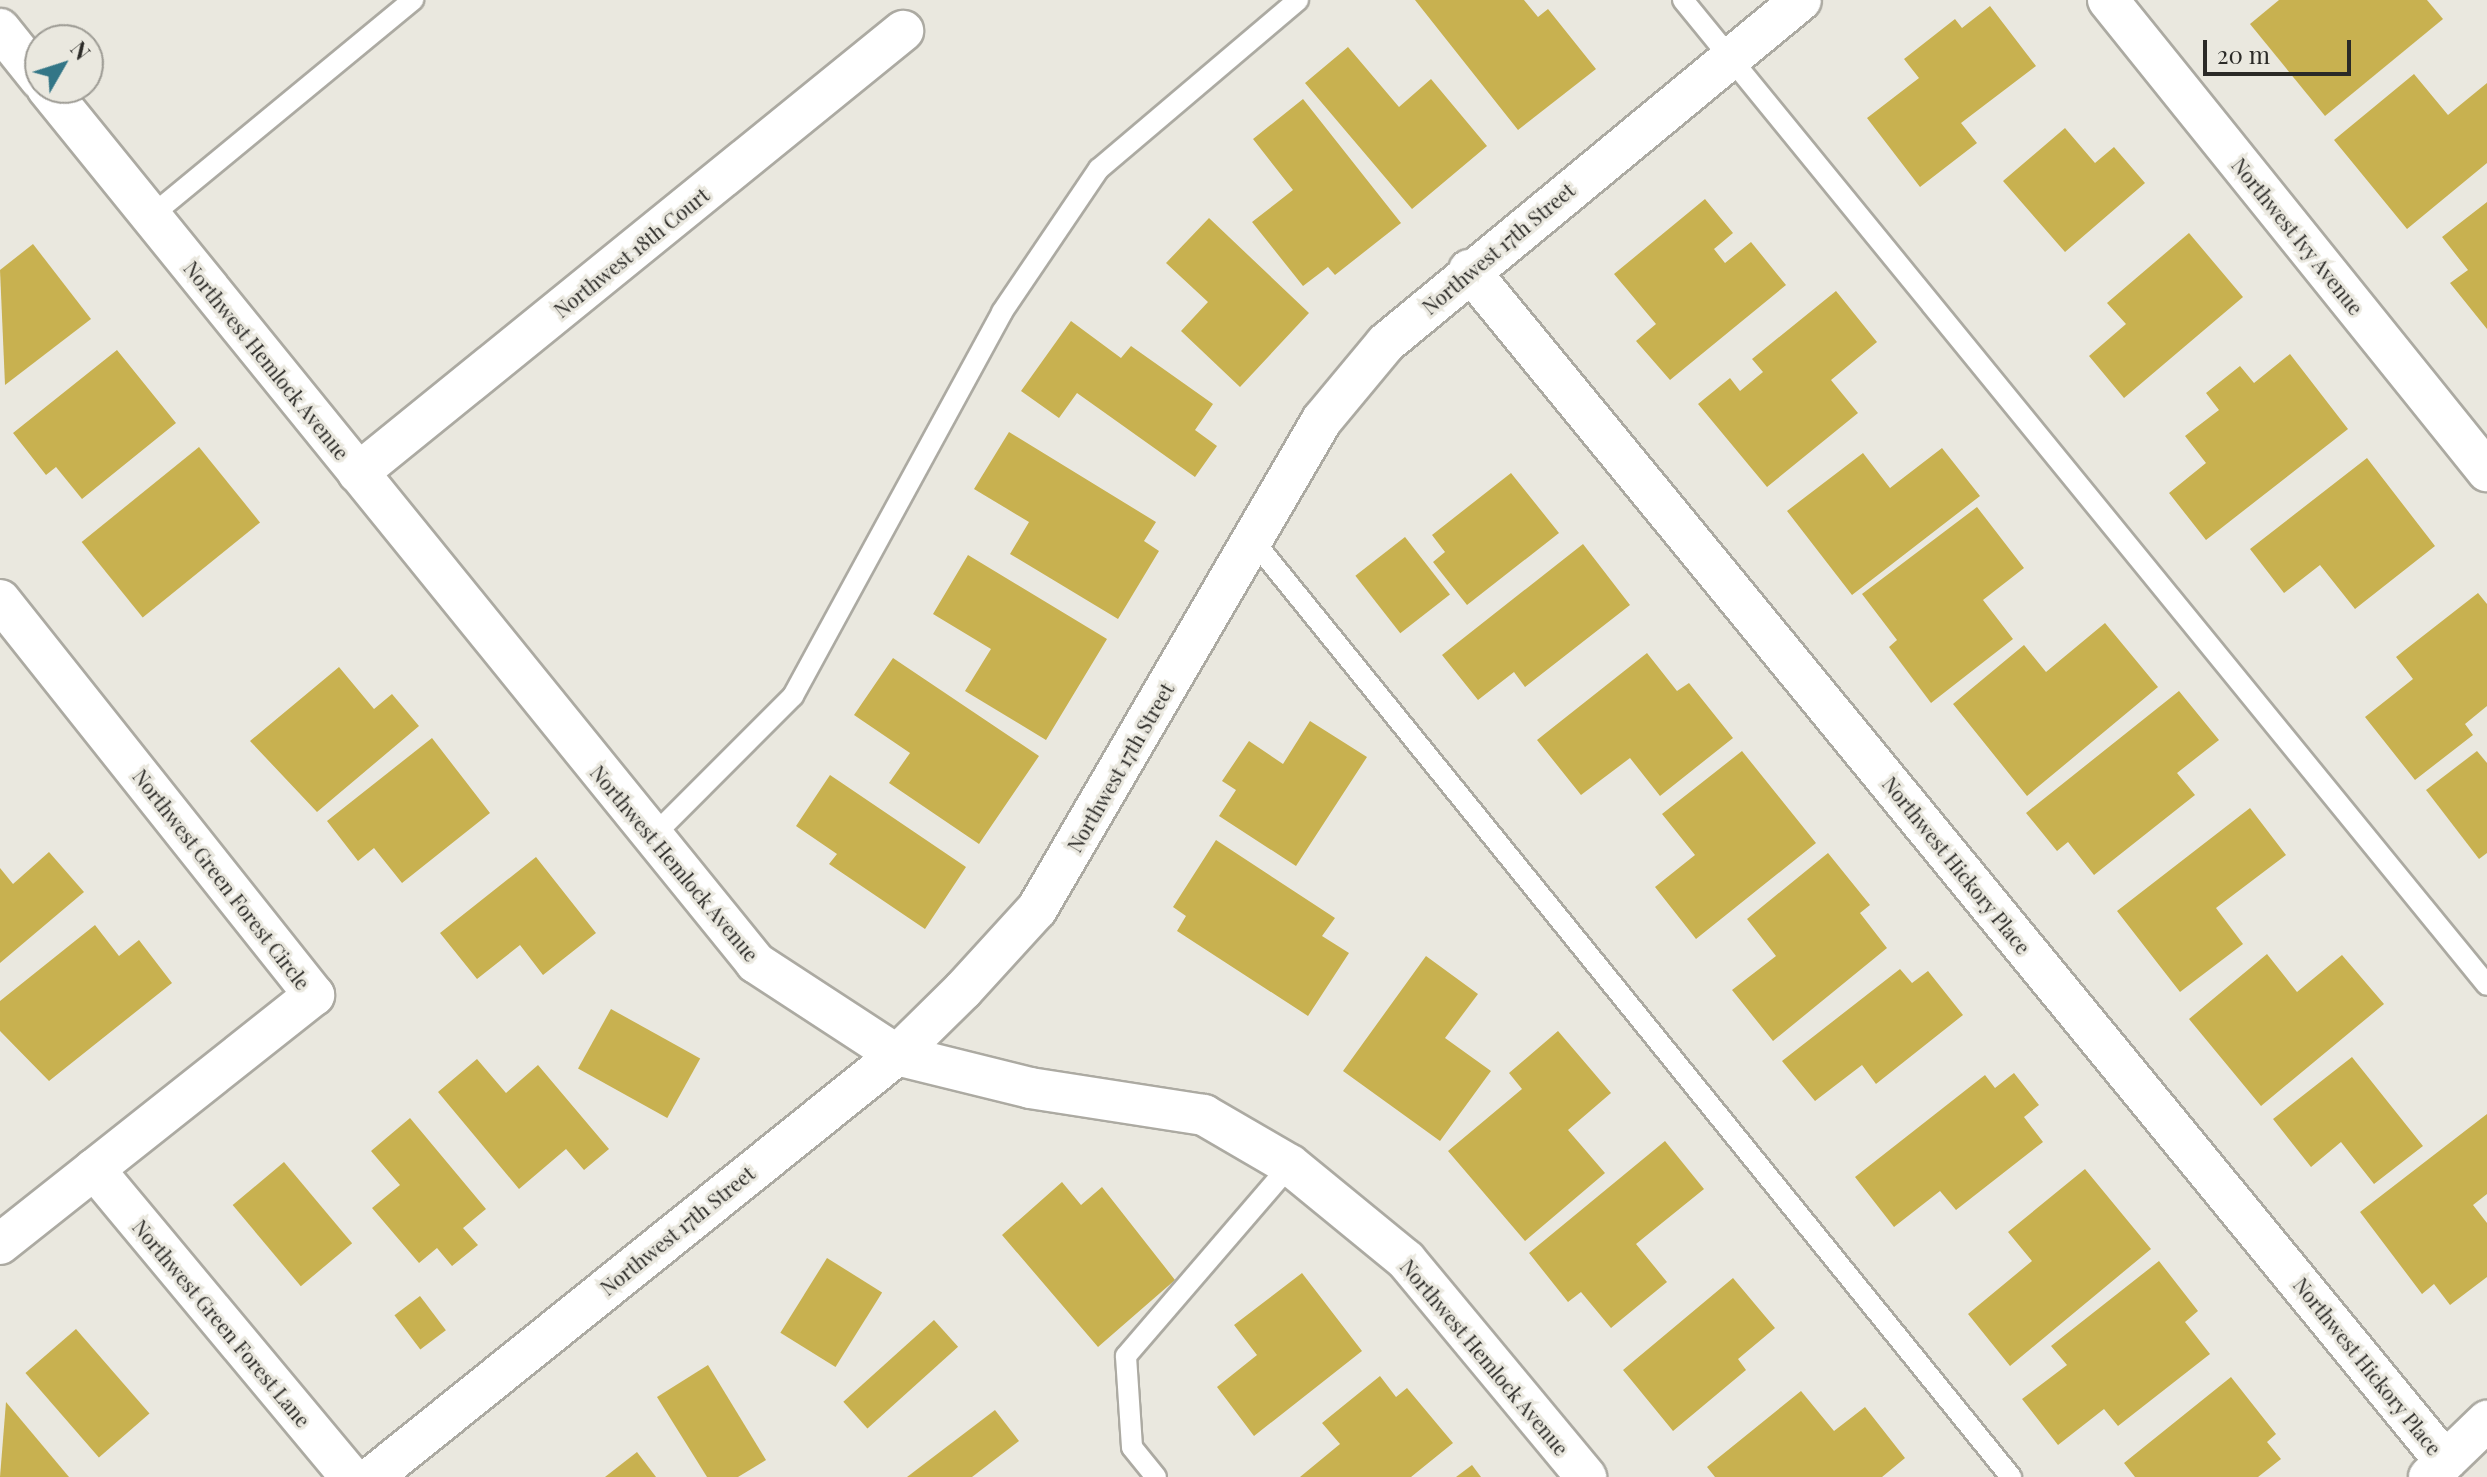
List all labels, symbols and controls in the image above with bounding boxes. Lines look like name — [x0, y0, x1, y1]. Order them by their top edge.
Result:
north arrow — [24, 24, 104, 104]
scale bar — [2207, 24, 2355, 74]
text: N — [64, 35, 98, 66]
text: 20 m — [2217, 38, 2270, 70]
street label: Northwest Ivy Avenue — [2227, 152, 2369, 320]
street label: Northwest 17th Street — [1417, 177, 1579, 319]
street label: Northwest 18th Court — [549, 182, 713, 322]
street label: Northwest Hemlock Avenue — [179, 256, 355, 464]
street label: Northwest 17th Street — [1062, 678, 1178, 856]
street label: Northwest Hemlock Avenue — [586, 760, 764, 966]
street label: Northwest Green Forest Circle — [128, 764, 316, 994]
street label: Northwest Hickory Place — [1878, 771, 2036, 959]
street label: Northwest 17th Street — [595, 1160, 759, 1300]
street label: Northwest Green Forest Lane — [128, 1214, 316, 1432]
street label: Northwest Hemlock Avenue — [1396, 1254, 1574, 1460]
street label: Northwest Hickory Place — [2289, 1272, 2447, 1460]

